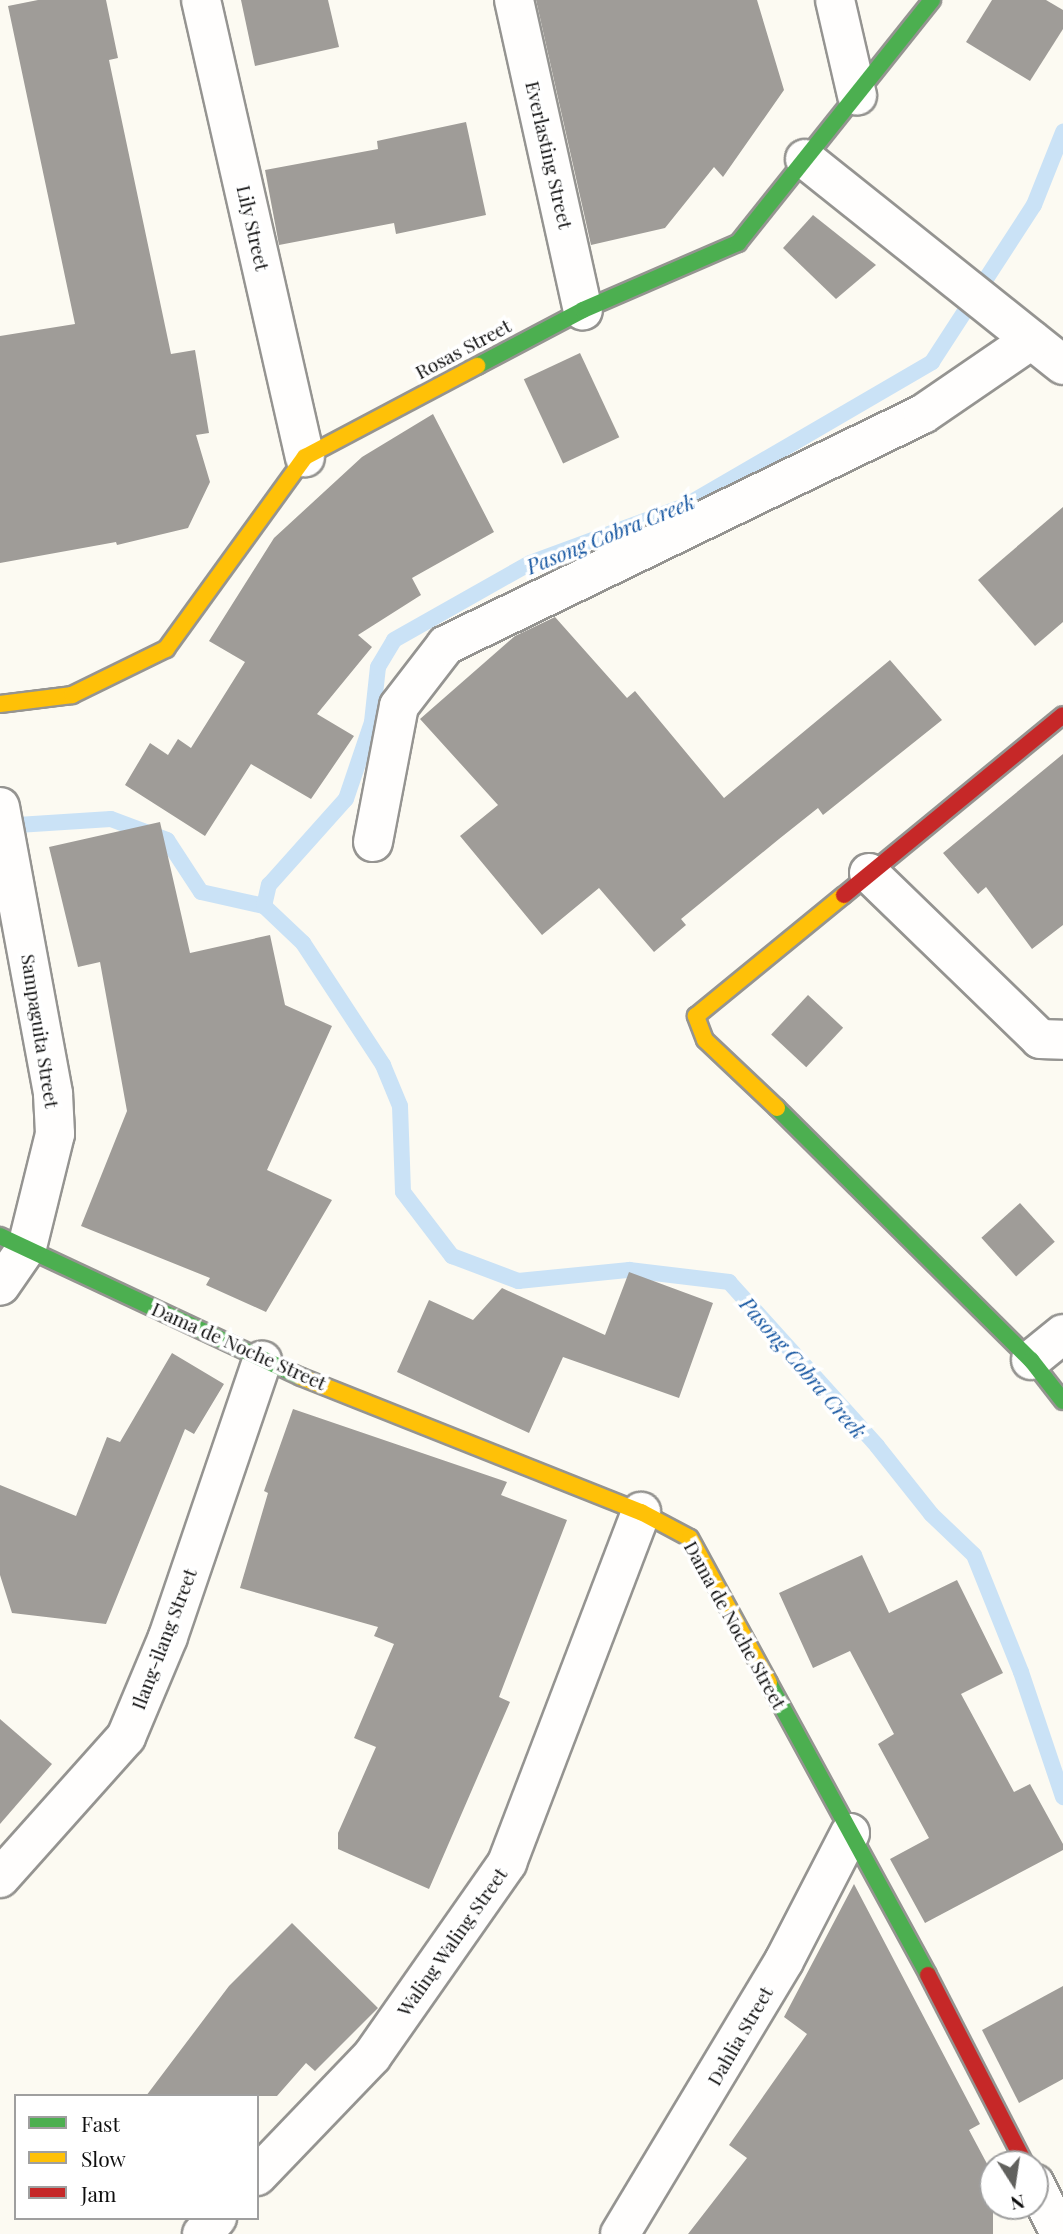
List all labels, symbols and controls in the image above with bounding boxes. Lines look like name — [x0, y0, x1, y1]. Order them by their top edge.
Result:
street label: Everlasting Street — [521, 79, 577, 231]
street label: Lily Street — [232, 183, 274, 273]
street label: Rosas Street — [411, 314, 515, 384]
water label: Pasong Cobra Creek — [522, 488, 698, 578]
street label: Sampaguita Street — [17, 952, 63, 1110]
water label: Pasong Cobra Creek — [736, 1291, 872, 1443]
street label: Dama de Noche Street — [148, 1297, 330, 1395]
street label: Dama de Noche Street — [679, 1537, 791, 1713]
street label: Ilang-ilang Street — [127, 1565, 201, 1713]
street label: Waling Waling Street — [392, 1863, 512, 2021]
street label: Dahlia Street — [703, 1982, 777, 2090]
legend — [14, 2094, 259, 2220]
text: Fast — [81, 2109, 120, 2137]
text: Slow — [81, 2144, 126, 2172]
north arrow — [979, 2150, 1049, 2220]
text: Jam — [81, 2179, 117, 2207]
text: N — [1009, 2189, 1027, 2218]

